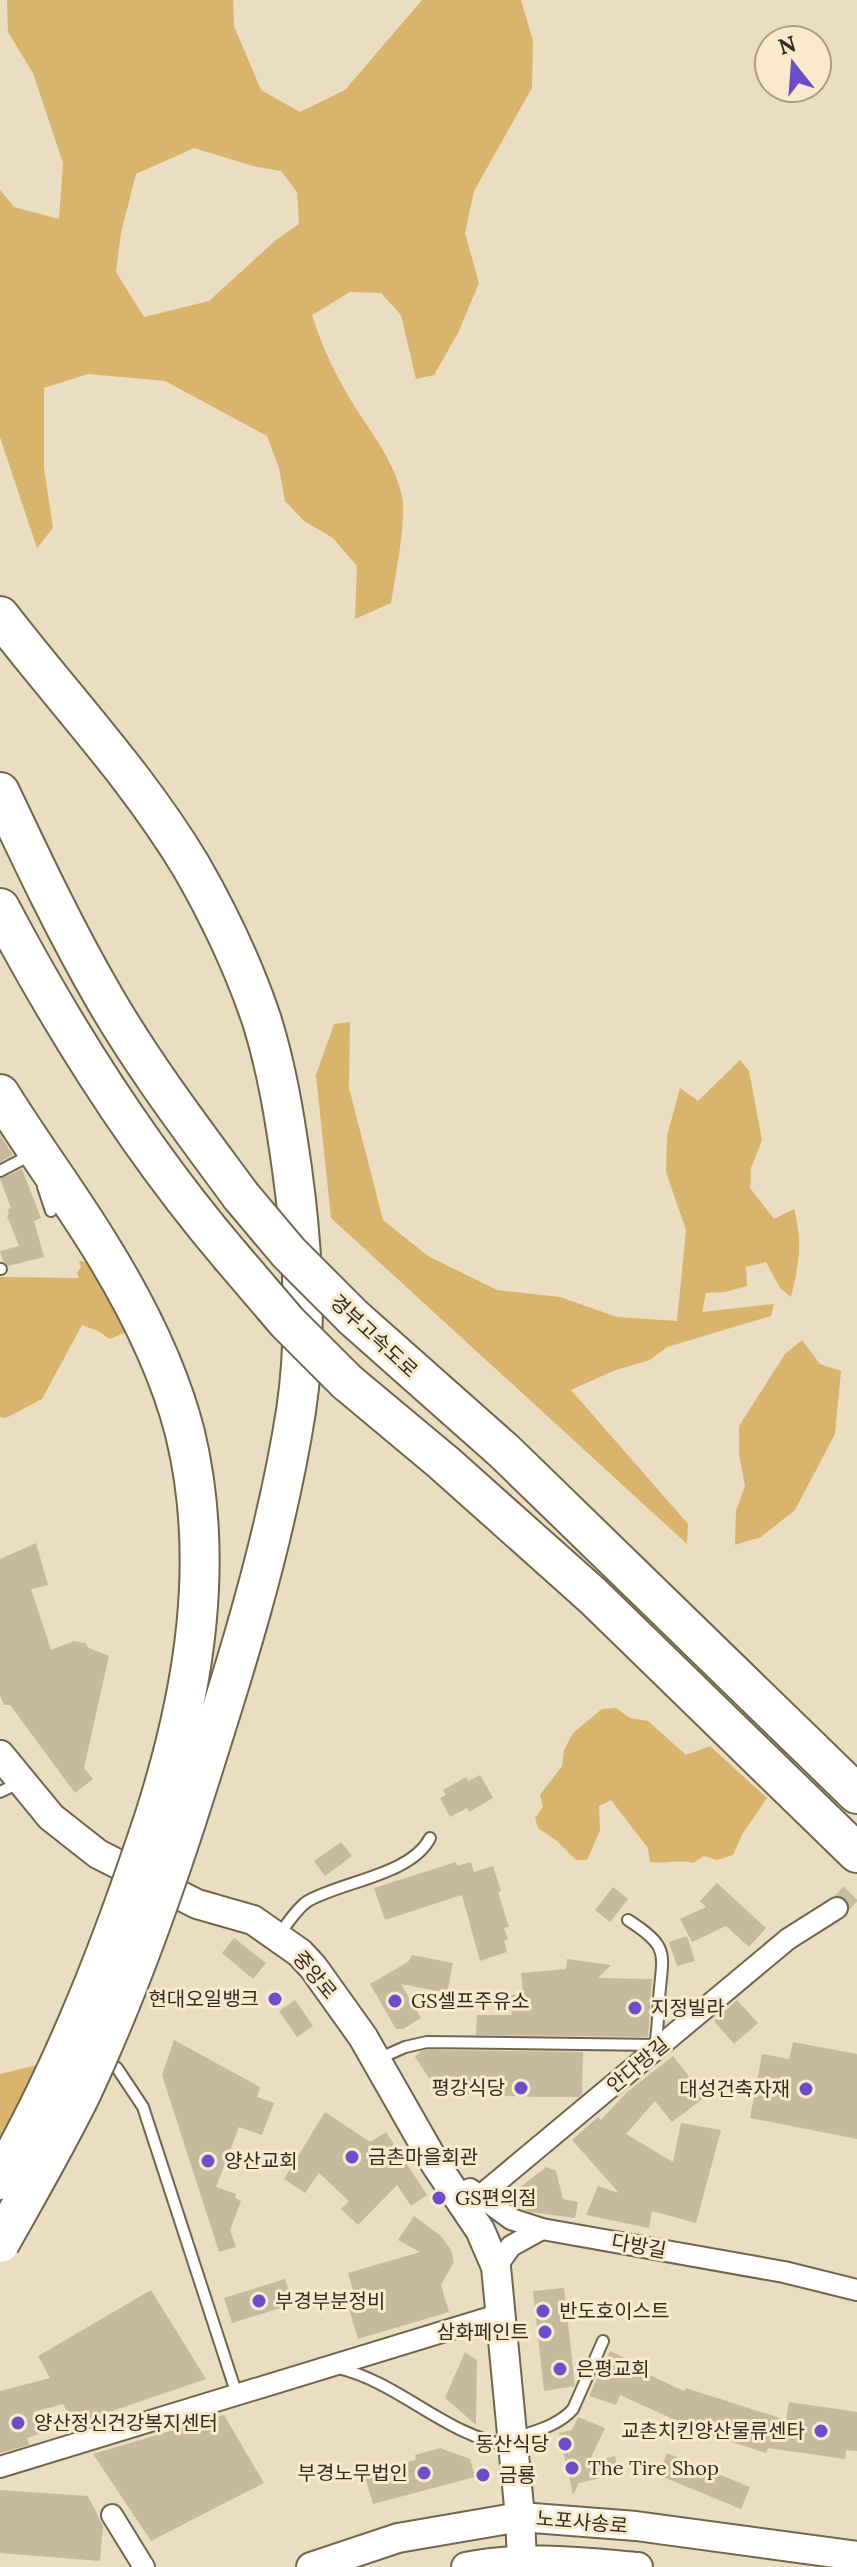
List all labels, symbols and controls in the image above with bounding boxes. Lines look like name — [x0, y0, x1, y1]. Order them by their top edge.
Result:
north arrow — [753, 24, 833, 104]
text: N — [775, 29, 799, 61]
street label: 경부고속도로 — [325, 1289, 423, 1382]
street label: 중앙로 — [288, 1945, 343, 2004]
place label: 현대오일뱅크 — [149, 1986, 259, 2011]
place label: GS셀프주유소 — [411, 1988, 530, 2013]
marker: 현대오일뱅크 — [266, 1990, 284, 2008]
marker: GS셀프주유소 — [386, 1992, 404, 2010]
place label: 지정빌라 — [651, 1995, 725, 2020]
marker: 지정빌라 — [626, 1999, 644, 2017]
street label: 안다방길 — [601, 2031, 674, 2098]
place label: 평강식당 — [431, 2075, 505, 2100]
place label: 대성건축자재 — [680, 2076, 790, 2101]
marker: 평강식당 — [512, 2079, 530, 2097]
marker: 대성건축자재 — [797, 2080, 815, 2098]
place label: 금촌마을회관 — [368, 2144, 478, 2169]
place label: 양산교회 — [224, 2148, 298, 2173]
marker: 금촌마을회관 — [343, 2148, 361, 2166]
marker: 양산교회 — [199, 2152, 217, 2170]
place label: GS편의점 — [455, 2185, 537, 2210]
marker: GS편의점 — [430, 2189, 448, 2207]
street label: 다방길 — [610, 2228, 668, 2263]
place label: 부경부분정비 — [275, 2288, 385, 2313]
marker: 부경부분정비 — [250, 2292, 268, 2310]
place label: 반도호이스트 — [559, 2298, 669, 2323]
marker: 반도호이스트 — [534, 2302, 552, 2320]
place label: 삼화페인트 — [437, 2319, 529, 2344]
marker: 삼화페인트 — [536, 2323, 554, 2341]
place label: 은평교회 — [576, 2356, 650, 2381]
marker: 은평교회 — [551, 2360, 569, 2378]
place label: 양산정신건강복지센터 — [34, 2410, 218, 2435]
marker: 양산정신건강복지센터 — [9, 2414, 27, 2432]
place label: 교촌치킨양산물류센타 — [621, 2418, 805, 2443]
marker: 교촌치킨양산물류센타 — [812, 2422, 830, 2440]
place label: 동산식당 — [475, 2431, 549, 2456]
marker: 동산식당 — [556, 2435, 574, 2453]
place label: The Tire Shop — [588, 2455, 719, 2480]
marker: The Tire Shop — [563, 2459, 581, 2477]
place label: 부경노무법인 — [298, 2460, 408, 2485]
place label: 금룡 — [499, 2462, 536, 2487]
marker: 부경노무법인 — [415, 2464, 433, 2482]
marker: 금룡 — [474, 2466, 492, 2484]
street label: 노포사송로 — [535, 2505, 629, 2538]

